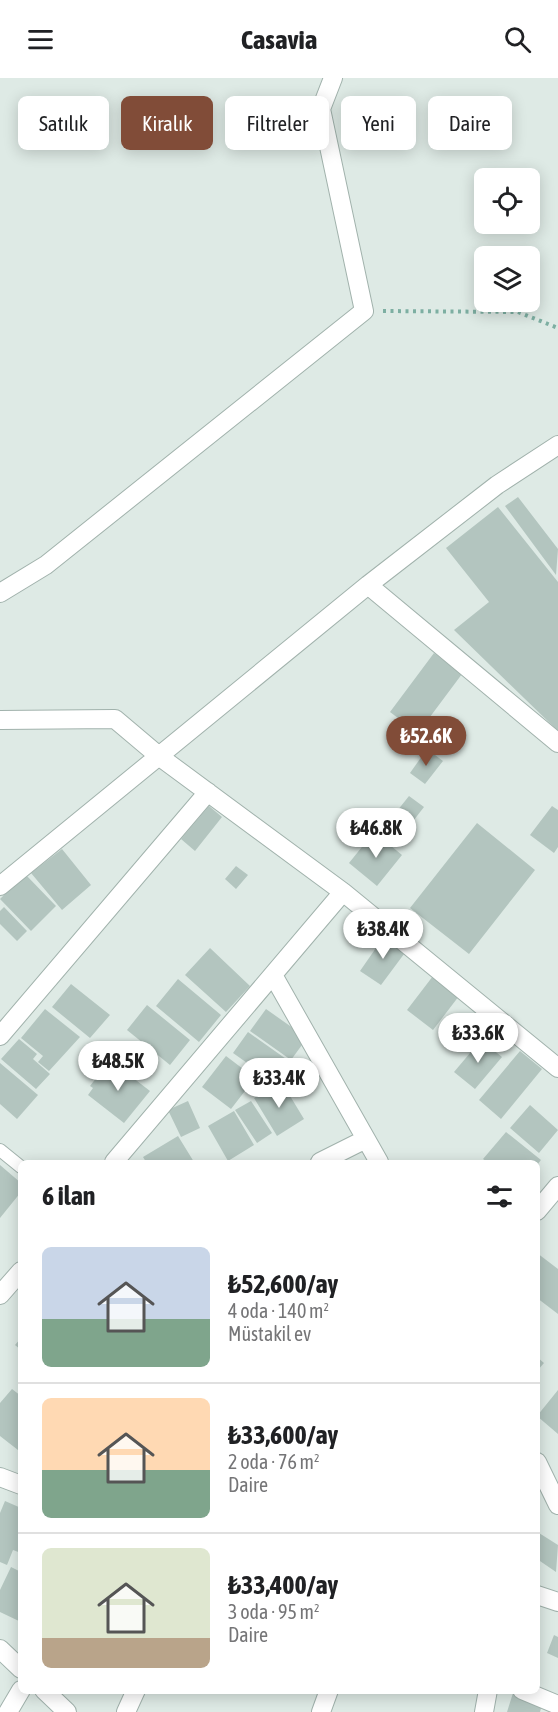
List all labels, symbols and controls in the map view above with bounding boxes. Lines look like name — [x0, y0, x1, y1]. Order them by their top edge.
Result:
icon: menu — [24, 23, 57, 56]
icon: search — [501, 23, 534, 56]
text: Casavia — [241, 24, 317, 55]
chip: Satılık — [18, 96, 109, 150]
chip: Kiralık — [121, 96, 213, 150]
chip: Filtreler — [225, 96, 329, 150]
chip: Yeni — [341, 96, 416, 150]
chip: Daire — [428, 96, 512, 150]
map controls — [474, 168, 540, 312]
button: locate — [474, 168, 540, 234]
button: layers — [474, 246, 540, 312]
pin: ₺52.6K — [377, 716, 475, 767]
text: ₺52.6K — [400, 724, 452, 747]
pin: ₺46.8K — [327, 808, 425, 859]
text: ₺46.8K — [350, 816, 402, 839]
pin: ₺38.4K — [334, 909, 432, 960]
text: ₺38.4K — [357, 917, 409, 940]
pin: ₺33.6K — [429, 1013, 527, 1064]
text: ₺33.6K — [452, 1021, 504, 1044]
pin: ₺48.5K — [69, 1041, 167, 1092]
text: ₺48.5K — [92, 1049, 144, 1072]
pin: ₺33.4K — [230, 1058, 328, 1109]
text: ₺33.4K — [253, 1066, 305, 1089]
icon: filters — [483, 1180, 516, 1213]
text: 6 ilan — [42, 1181, 95, 1211]
text: ₺52,600/ay — [228, 1269, 338, 1299]
icon: home — [90, 1271, 162, 1343]
text: 4 oda · 140 m² — [228, 1299, 329, 1322]
text: Müstakil ev — [228, 1322, 311, 1345]
text: ₺33,600/ay — [228, 1420, 338, 1450]
icon: home — [90, 1422, 162, 1494]
text: 2 oda · 76 m² — [228, 1450, 320, 1473]
text: Daire — [228, 1473, 268, 1496]
text: ₺33,400/ay — [228, 1570, 338, 1600]
icon: home — [90, 1572, 162, 1644]
text: 3 oda · 95 m² — [228, 1600, 320, 1623]
text: Daire — [228, 1623, 268, 1646]

